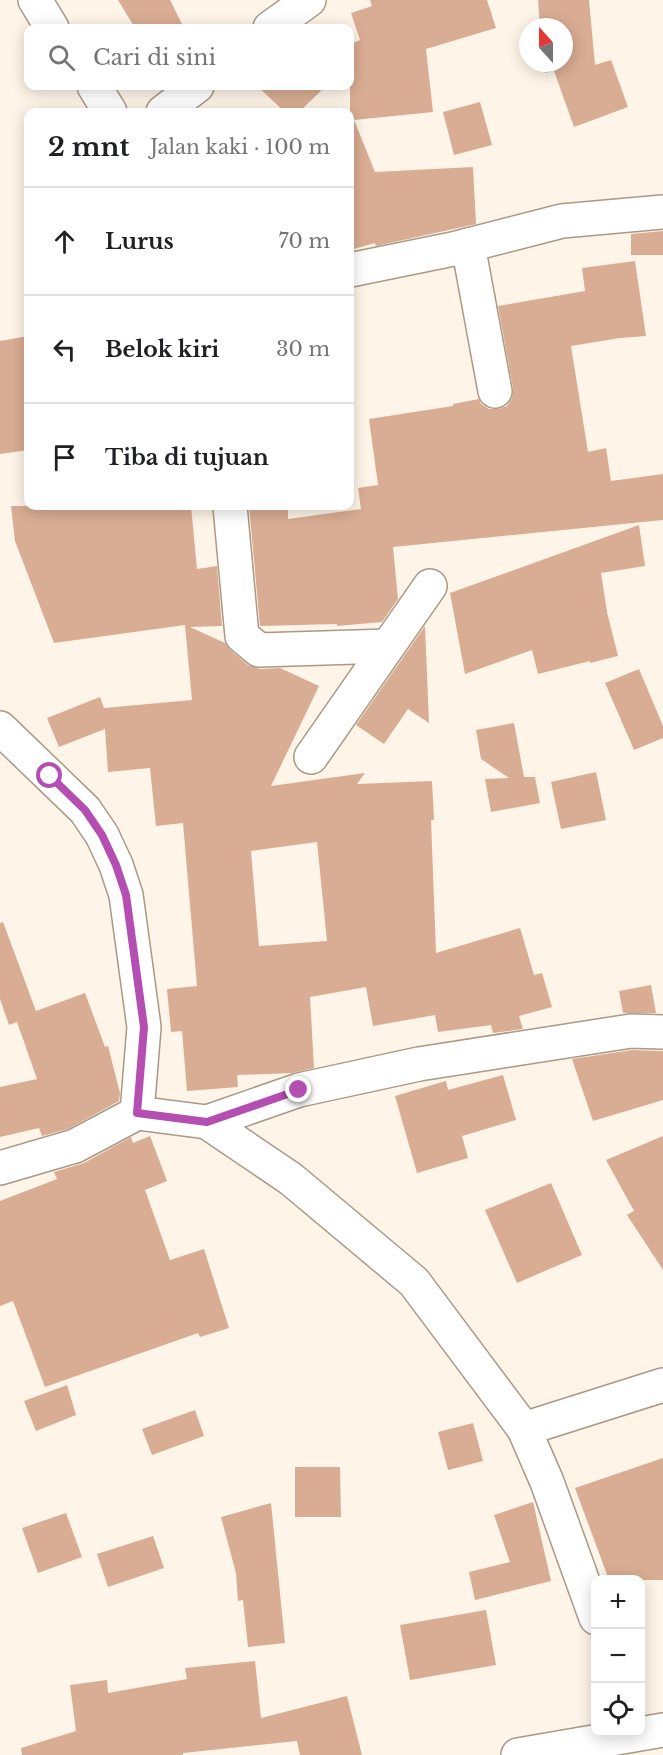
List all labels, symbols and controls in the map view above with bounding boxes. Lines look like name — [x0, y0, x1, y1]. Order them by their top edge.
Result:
north arrow — [519, 18, 573, 72]
search box — [24, 24, 354, 90]
icon: search — [45, 41, 78, 74]
text: Cari di sini — [93, 44, 216, 71]
text: 2 mnt — [48, 131, 129, 163]
text: Jalan kaki · 100 m — [150, 135, 330, 159]
icon: ahead — [48, 225, 81, 258]
text: Lurus — [105, 228, 174, 255]
text: 70 m — [278, 229, 330, 253]
icon: left — [48, 333, 81, 366]
text: Belok kiri — [105, 336, 219, 363]
text: 30 m — [276, 337, 330, 361]
icon: arrive — [48, 441, 81, 474]
text: Tiba di tujuan — [105, 444, 269, 471]
route start — [36, 762, 62, 788]
route end — [285, 1076, 311, 1102]
map controls — [591, 1575, 645, 1737]
button: + — [591, 1575, 645, 1629]
button: − — [591, 1629, 645, 1683]
button: locate — [591, 1683, 645, 1737]

